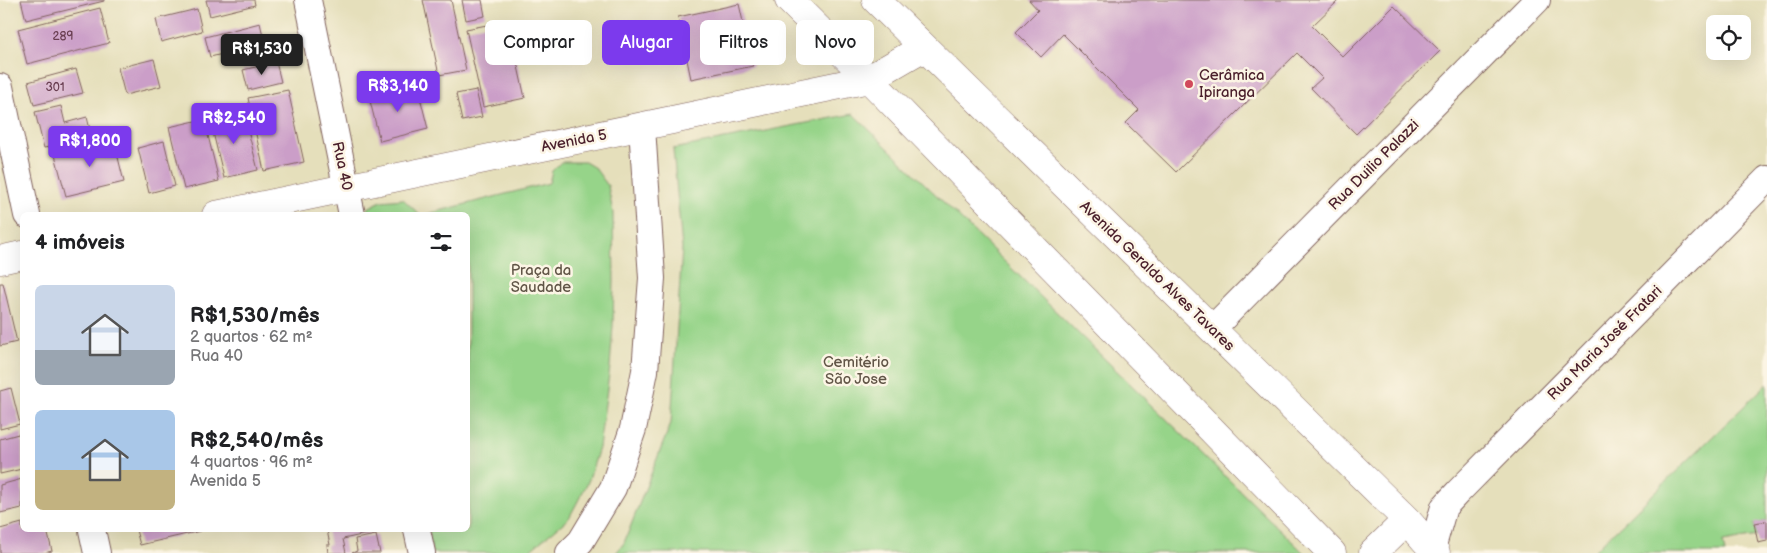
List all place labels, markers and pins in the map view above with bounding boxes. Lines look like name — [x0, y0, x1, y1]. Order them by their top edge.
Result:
pin: R$1,530 — [216, 34, 308, 76]
place label: Cerâmica Ipiranga — [1199, 66, 1265, 102]
pin: R$3,140 — [352, 70, 444, 113]
marker: Cerâmica Ipiranga — [1183, 78, 1195, 90]
pin: R$2,540 — [188, 102, 280, 145]
pin: R$1,800 — [44, 126, 136, 168]

